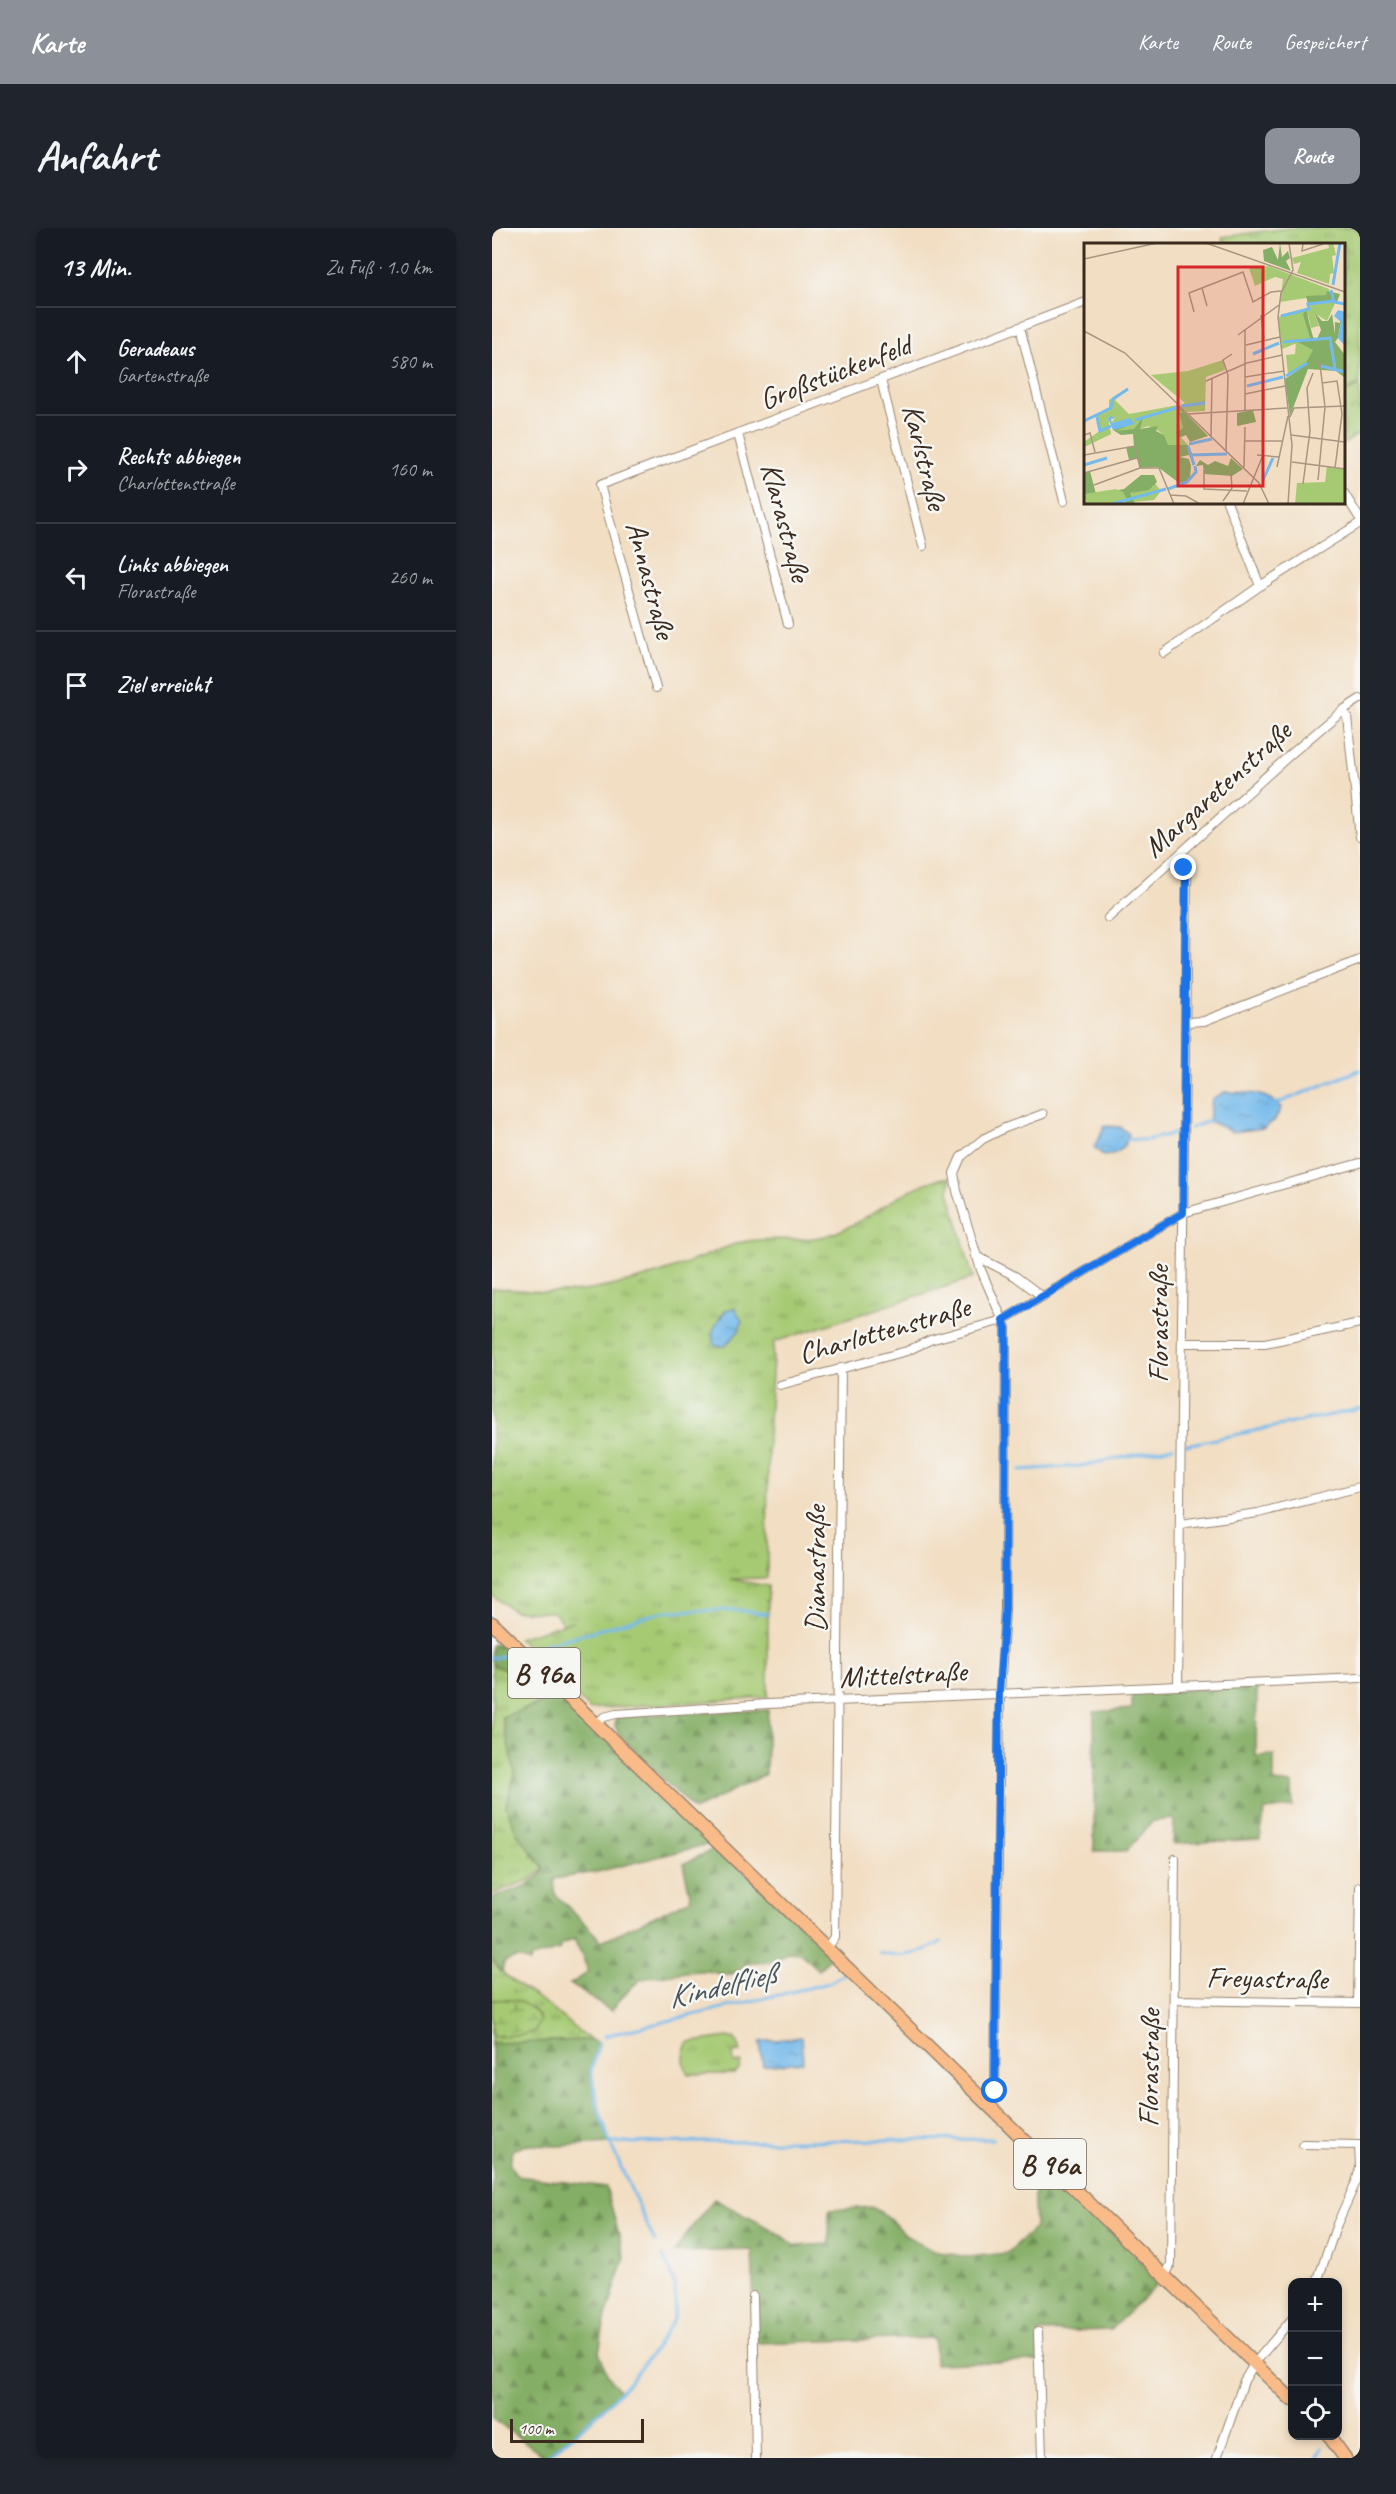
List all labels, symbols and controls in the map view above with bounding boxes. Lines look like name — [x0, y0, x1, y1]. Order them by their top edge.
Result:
text: Karte — [30, 25, 84, 60]
text: Karte — [1138, 29, 1178, 55]
text: Route — [1211, 29, 1251, 55]
text: Gespeichert — [1284, 29, 1366, 55]
button: Route — [1265, 128, 1360, 184]
text: Anfahrt — [36, 130, 156, 183]
inset map — [1084, 243, 1345, 504]
text: 13 Min. — [60, 251, 131, 284]
text: Zu Fuß · 1.0 km — [325, 255, 432, 280]
street label: Großstückenfeld — [754, 324, 920, 418]
text: Geradeaus — [117, 335, 194, 363]
icon: ahead — [60, 345, 93, 378]
text: 580 m — [389, 349, 432, 374]
text: Gartenstraße — [117, 363, 208, 388]
street label: Karlstraße — [894, 400, 957, 516]
text: Rechts abbiegen — [117, 443, 240, 471]
icon: right — [60, 453, 93, 486]
text: 160 m — [389, 457, 432, 482]
street label: Klarastraße — [752, 459, 821, 588]
text: Charlottenstraße — [117, 471, 235, 496]
street label: Annastraße — [617, 517, 685, 645]
text: Links abbiegen — [117, 551, 228, 579]
icon: left — [60, 561, 93, 594]
text: 260 m — [389, 565, 432, 590]
text: Florastraße — [117, 579, 195, 604]
icon: arrive — [60, 669, 93, 702]
text: Ziel erreicht — [117, 671, 210, 699]
street label: Margaretenstraße — [1135, 711, 1301, 866]
route end — [1170, 854, 1196, 880]
street label: Florastraße — [1139, 1263, 1177, 1383]
street label: Charlottenstraße — [794, 1287, 976, 1373]
street label: Dianastraße — [796, 1503, 834, 1632]
road number: B 96a — [508, 1648, 580, 1698]
street label: Mittelstraße — [839, 1652, 970, 1696]
water label: Kindelfließ — [663, 1951, 788, 2018]
street label: Freyastraße — [1206, 1958, 1330, 1998]
street label: Florastraße — [1129, 2007, 1169, 2127]
route start — [981, 2077, 1007, 2103]
road number: B 96a — [1014, 2139, 1086, 2189]
map controls — [1288, 2278, 1342, 2440]
button: + — [1288, 2278, 1342, 2332]
button: − — [1288, 2332, 1342, 2386]
button: locate — [1288, 2386, 1342, 2440]
scale bar — [510, 2416, 644, 2444]
text: 100 m — [519, 2419, 553, 2439]

